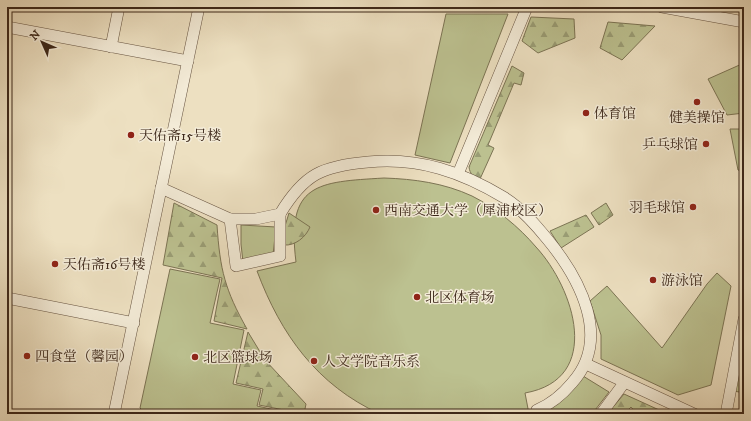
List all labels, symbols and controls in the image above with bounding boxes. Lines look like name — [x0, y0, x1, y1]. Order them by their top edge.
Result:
north arrow — [22, 22, 62, 62]
text: N — [27, 27, 44, 44]
marker: 健美操馆 — [692, 97, 702, 107]
place label: 体育馆 — [594, 105, 636, 123]
marker: 体育馆 — [581, 108, 591, 118]
place label: 健美操馆 — [669, 109, 725, 127]
place label: 天佑斋15号楼 — [139, 127, 221, 145]
marker: 天佑斋15号楼 — [126, 130, 136, 140]
place label: 乒乓球馆 — [642, 136, 698, 154]
marker: 乒乓球馆 — [701, 139, 711, 149]
place label: 羽毛球馆 — [629, 199, 685, 217]
place label: 西南交通大学（犀浦校区） — [384, 202, 552, 220]
marker: 羽毛球馆 — [688, 202, 698, 212]
marker: 西南交通大学（犀浦校区） — [371, 205, 381, 215]
place label: 天佑斋16号楼 — [63, 256, 145, 274]
marker: 天佑斋16号楼 — [50, 259, 60, 269]
place label: 游泳馆 — [661, 272, 703, 290]
marker: 游泳馆 — [648, 275, 658, 285]
place label: 北区体育场 — [425, 289, 495, 307]
marker: 北区体育场 — [412, 292, 422, 302]
place label: 四食堂（馨园） — [35, 348, 133, 366]
place label: 北区篮球场 — [203, 349, 273, 367]
marker: 四食堂（馨园） — [22, 351, 32, 361]
marker: 北区篮球场 — [190, 352, 200, 362]
place label: 人文学院音乐系 — [322, 353, 420, 371]
marker: 人文学院音乐系 — [309, 356, 319, 366]

